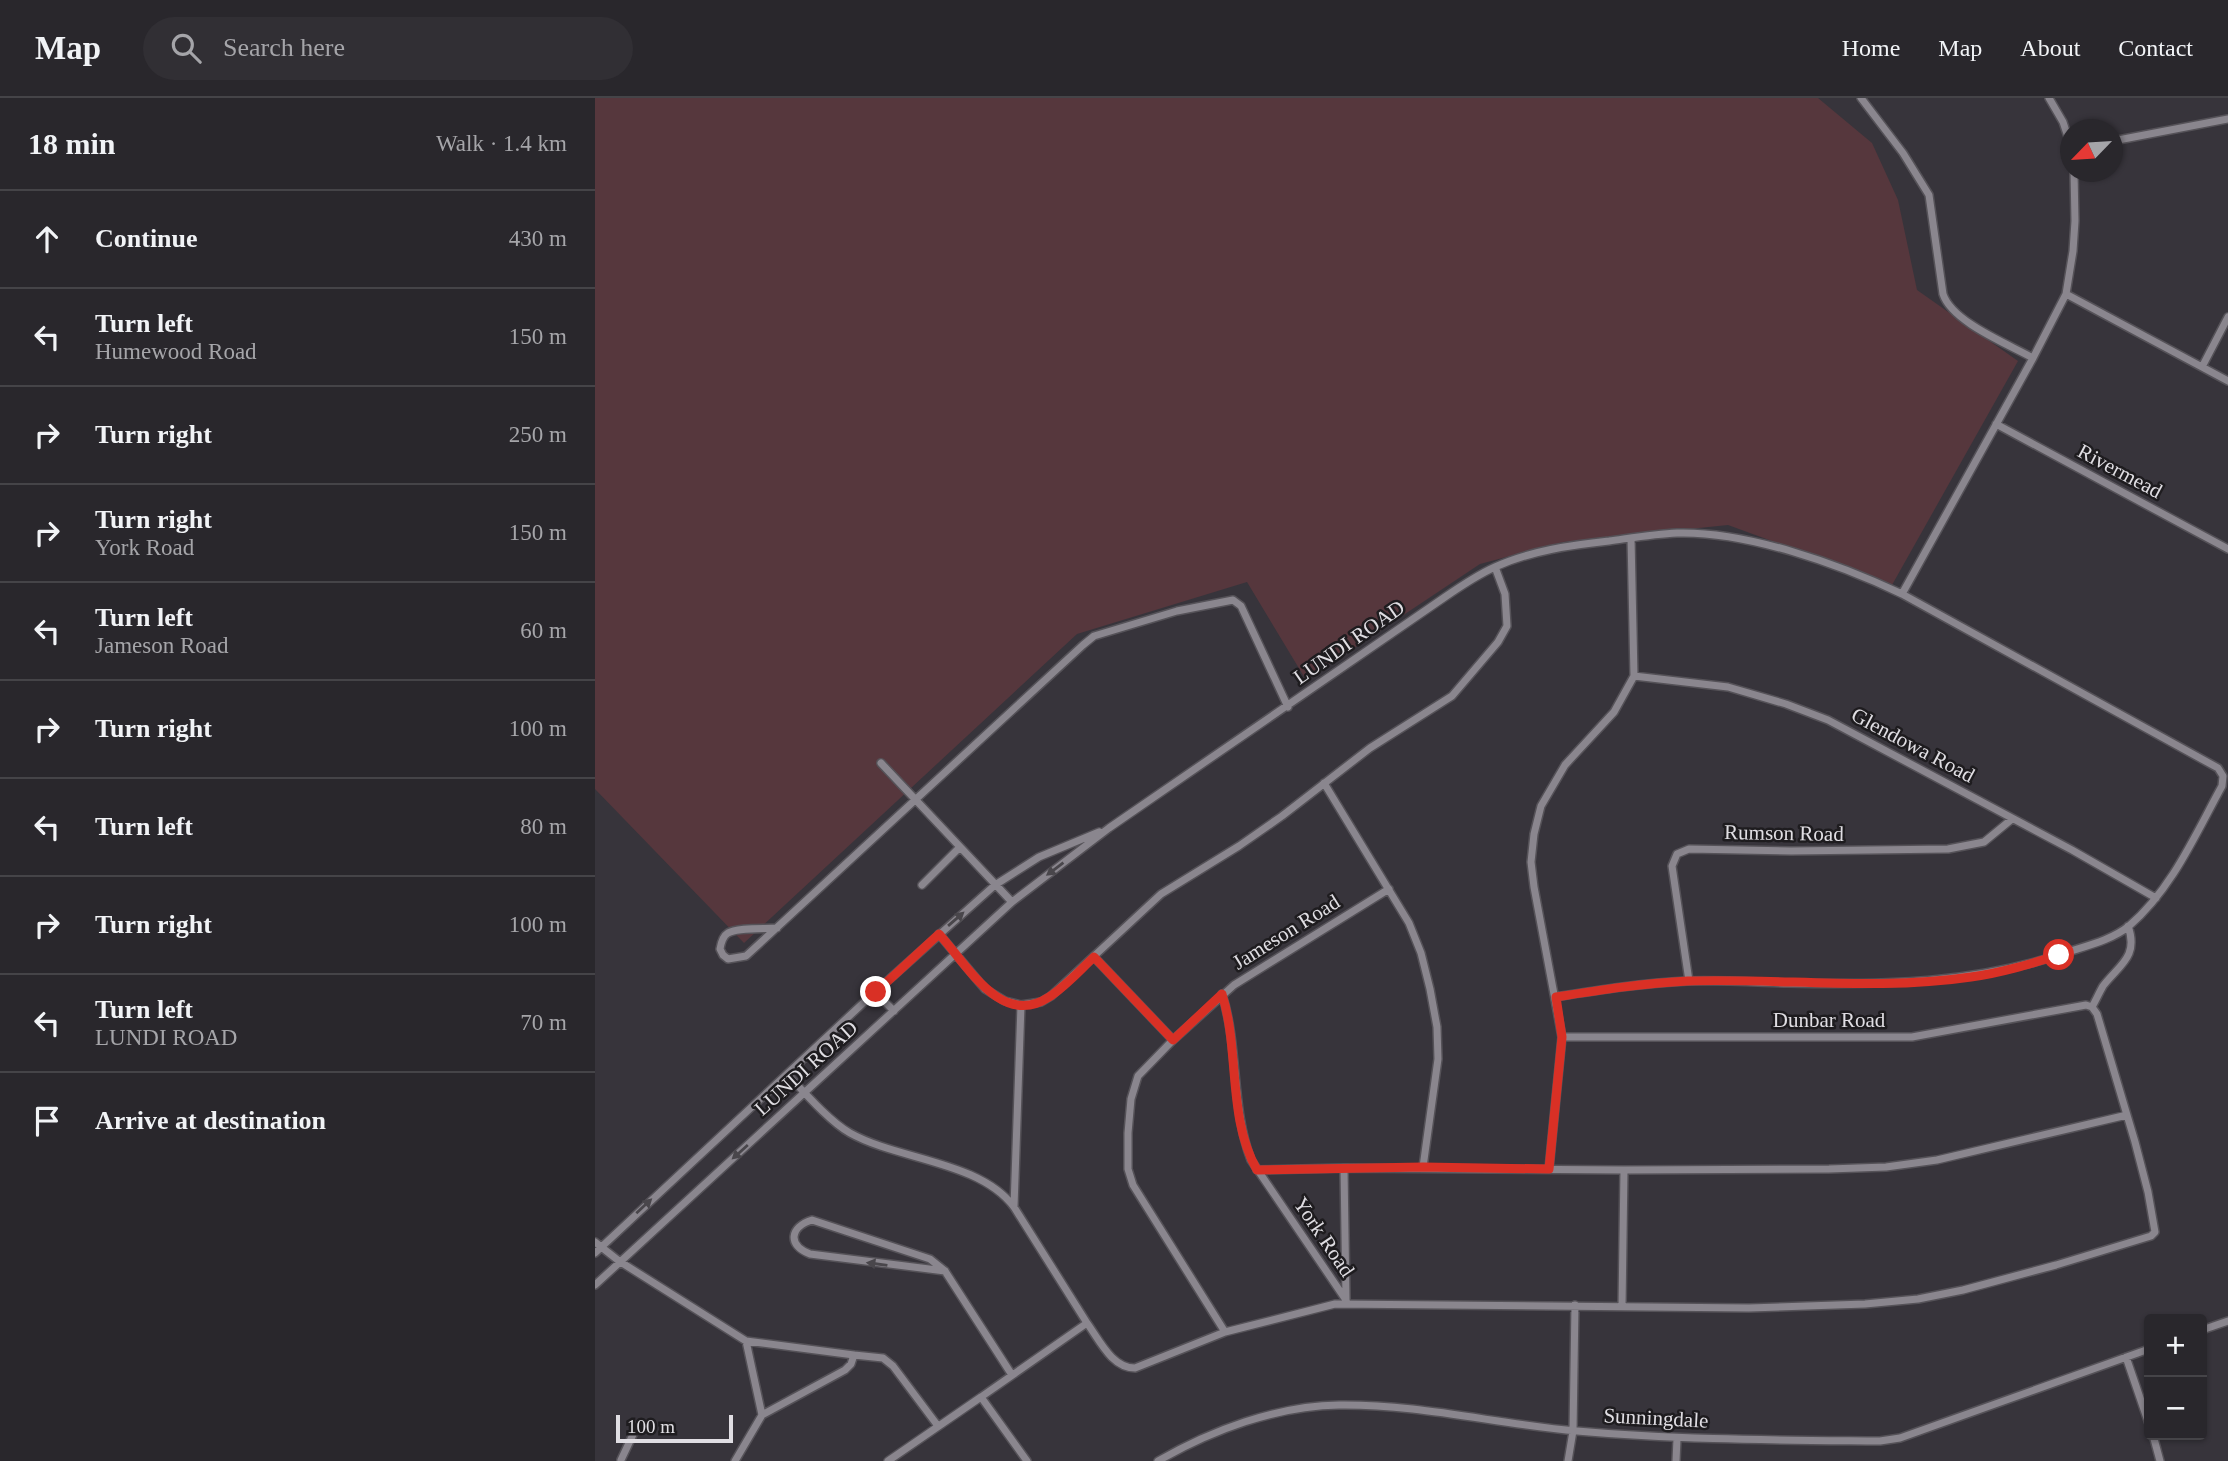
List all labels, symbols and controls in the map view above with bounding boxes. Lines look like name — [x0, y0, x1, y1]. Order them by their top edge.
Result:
search box — [143, 17, 633, 80]
icon: search — [167, 29, 205, 67]
text: Map — [35, 30, 101, 66]
text: Search here — [223, 33, 345, 62]
text: Home — [1842, 35, 1900, 61]
text: Map — [1938, 35, 1982, 61]
text: About — [2020, 35, 2080, 61]
text: Contact — [2118, 35, 2193, 61]
north arrow — [2060, 119, 2123, 182]
text: 18 min — [28, 127, 116, 160]
text: Walk · 1.4 km — [436, 131, 567, 156]
icon: ahead — [28, 220, 66, 258]
text: Continue — [95, 224, 198, 253]
text: 430 m — [509, 226, 567, 251]
text: Turn left — [95, 309, 193, 338]
icon: left — [28, 318, 66, 356]
text: 150 m — [509, 324, 567, 349]
text: Humewood Road — [95, 339, 257, 364]
icon: right — [28, 416, 66, 454]
text: Turn right — [95, 420, 212, 449]
text: 250 m — [509, 422, 567, 447]
street label: Rivermead — [2074, 439, 2167, 503]
text: Turn right — [95, 505, 212, 534]
icon: right — [28, 514, 66, 552]
text: 150 m — [509, 520, 567, 545]
text: York Road — [95, 535, 194, 560]
street label: LUNDI ROAD — [1289, 595, 1409, 689]
text: Turn left — [95, 603, 193, 632]
icon: left — [28, 612, 66, 650]
text: 60 m — [520, 618, 567, 643]
text: Jameson Road — [95, 633, 229, 658]
street label: Glendowa Road — [1847, 703, 1979, 788]
icon: right — [28, 710, 66, 748]
text: Turn right — [95, 714, 212, 743]
text: 100 m — [509, 716, 567, 741]
icon: left — [28, 808, 66, 846]
text: Turn left — [95, 812, 193, 841]
text: 80 m — [520, 814, 567, 839]
street label: Rumson Road — [1724, 820, 1844, 846]
one-way arrow — [1046, 862, 1064, 877]
street label: Jameson Road — [1228, 889, 1344, 974]
icon: right — [28, 906, 66, 944]
text: Turn right — [95, 910, 212, 939]
one-way arrow — [947, 911, 965, 927]
text: 100 m — [509, 912, 567, 937]
route start — [2043, 939, 2074, 970]
route end — [860, 976, 891, 1007]
text: Turn left — [95, 995, 193, 1024]
icon: left — [28, 1004, 66, 1042]
street label: Dunbar Road — [1773, 1008, 1886, 1032]
text: 70 m — [520, 1010, 567, 1035]
street label: LUNDI ROAD — [750, 1016, 862, 1120]
text: LUNDI ROAD — [95, 1025, 237, 1050]
icon: arrive — [28, 1102, 66, 1140]
text: Arrive at destination — [95, 1106, 326, 1135]
one-way arrow — [731, 1144, 748, 1159]
street label: York Road — [1289, 1193, 1360, 1282]
one-way arrow — [635, 1198, 653, 1214]
one-way arrow — [866, 1258, 888, 1269]
map controls — [2144, 1314, 2207, 1440]
button: + — [2144, 1314, 2207, 1377]
button: − — [2144, 1377, 2207, 1440]
street label: Sunningdale — [1603, 1403, 1709, 1433]
scale bar — [616, 1412, 733, 1444]
text: 100 m — [627, 1416, 675, 1437]

